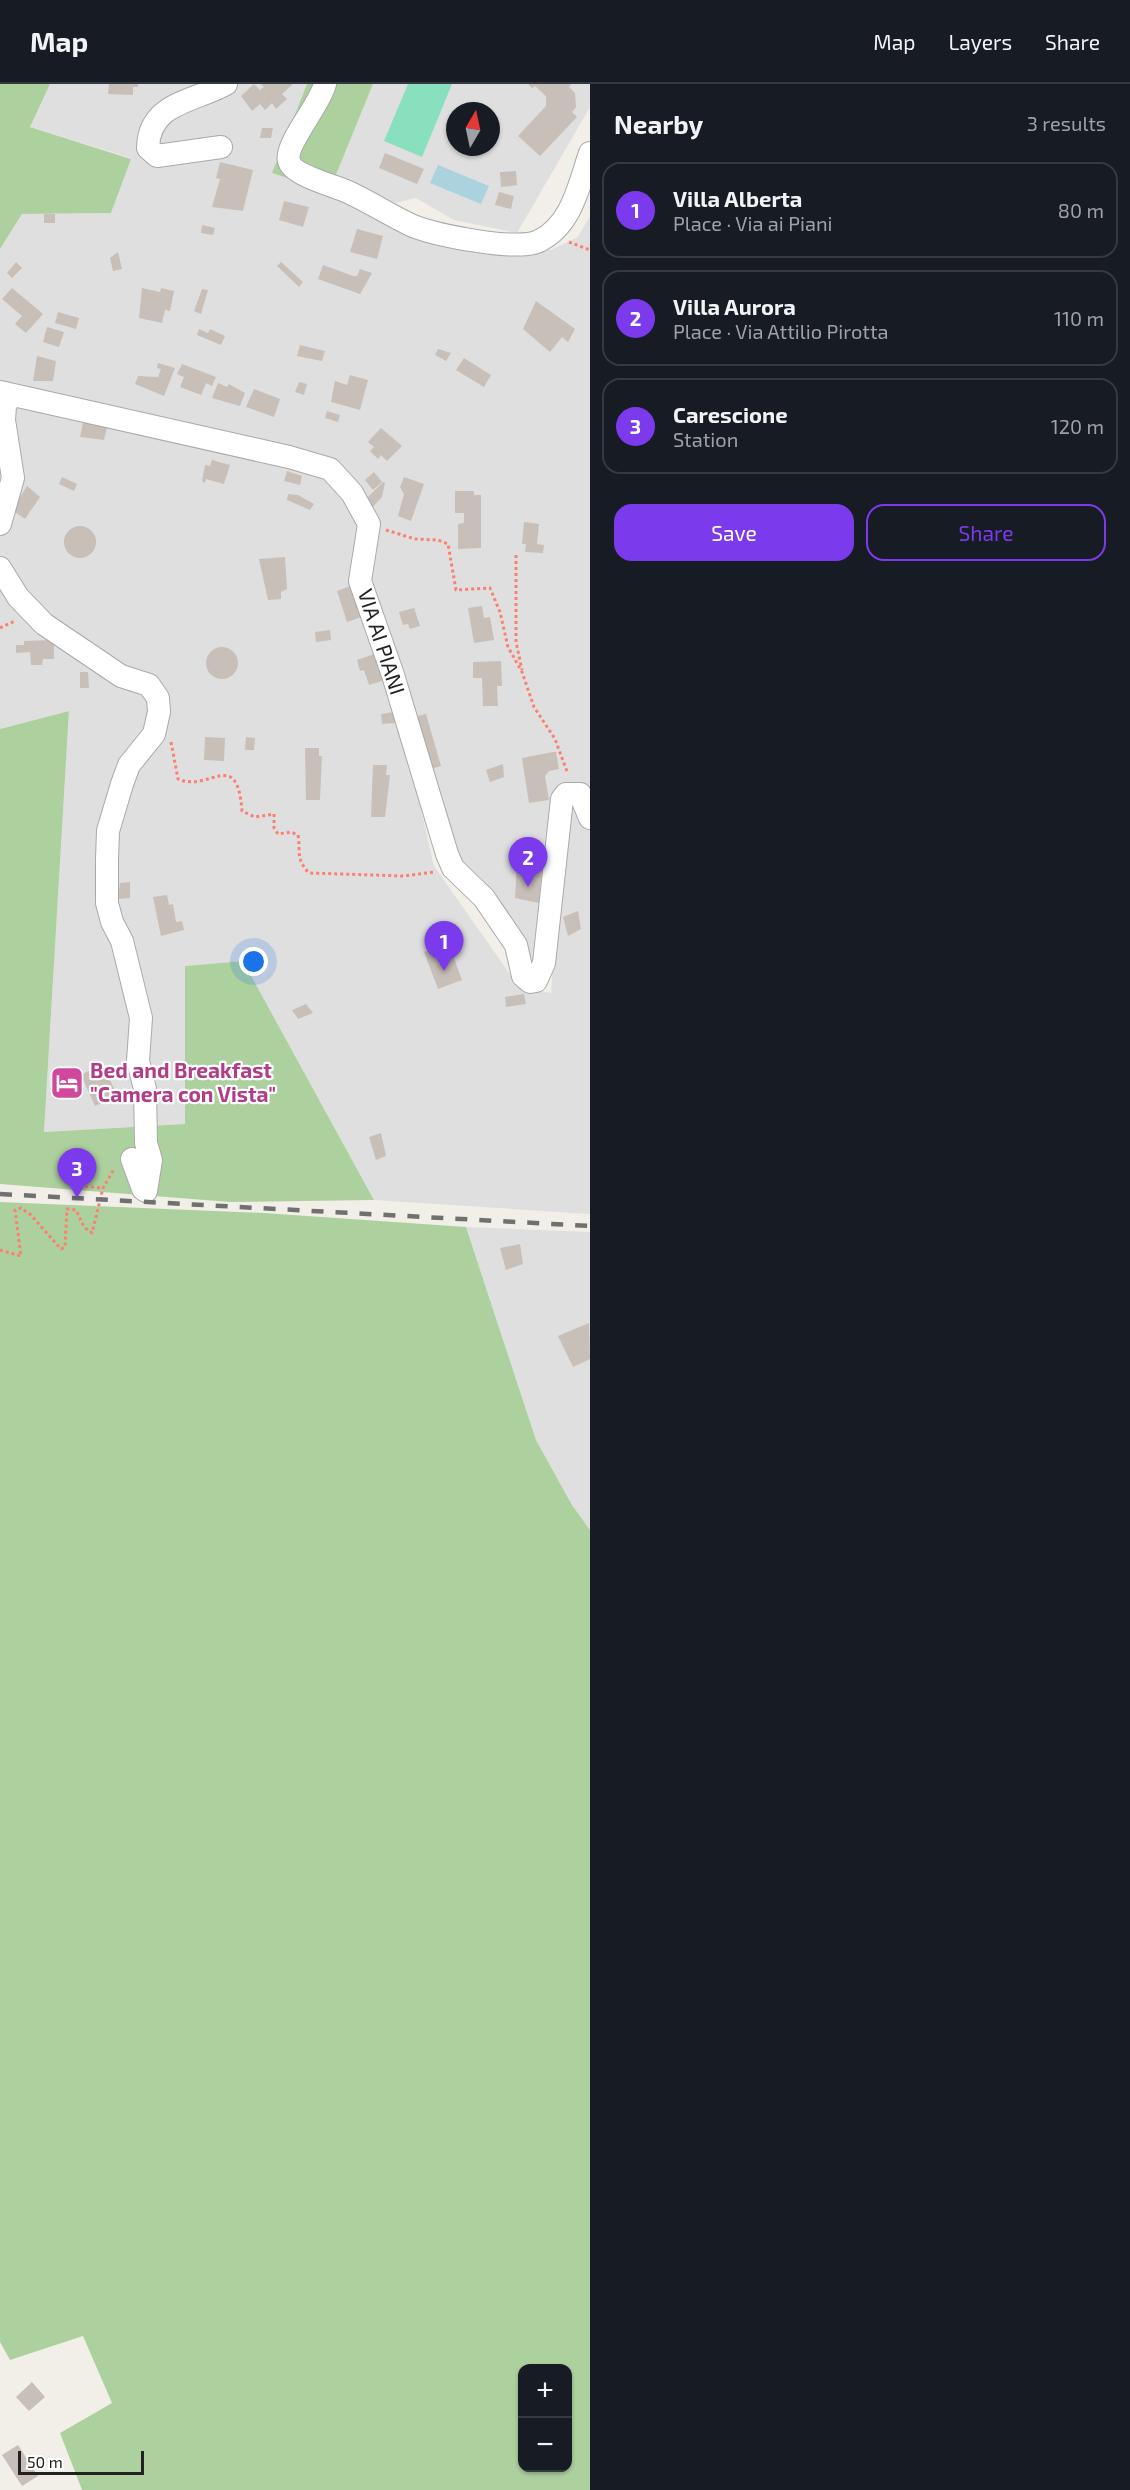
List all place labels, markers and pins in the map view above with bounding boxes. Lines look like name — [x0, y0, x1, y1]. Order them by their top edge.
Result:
pin: 2 — [508, 838, 548, 887]
pin: 1 — [424, 922, 464, 971]
place label: Bed and Breakfast "Camera con Vista" — [90, 1057, 276, 1106]
hotel icon: Bed and Breakfast "Camera con Vista" — [49, 1065, 85, 1101]
pin: 3 — [58, 1148, 97, 1198]

